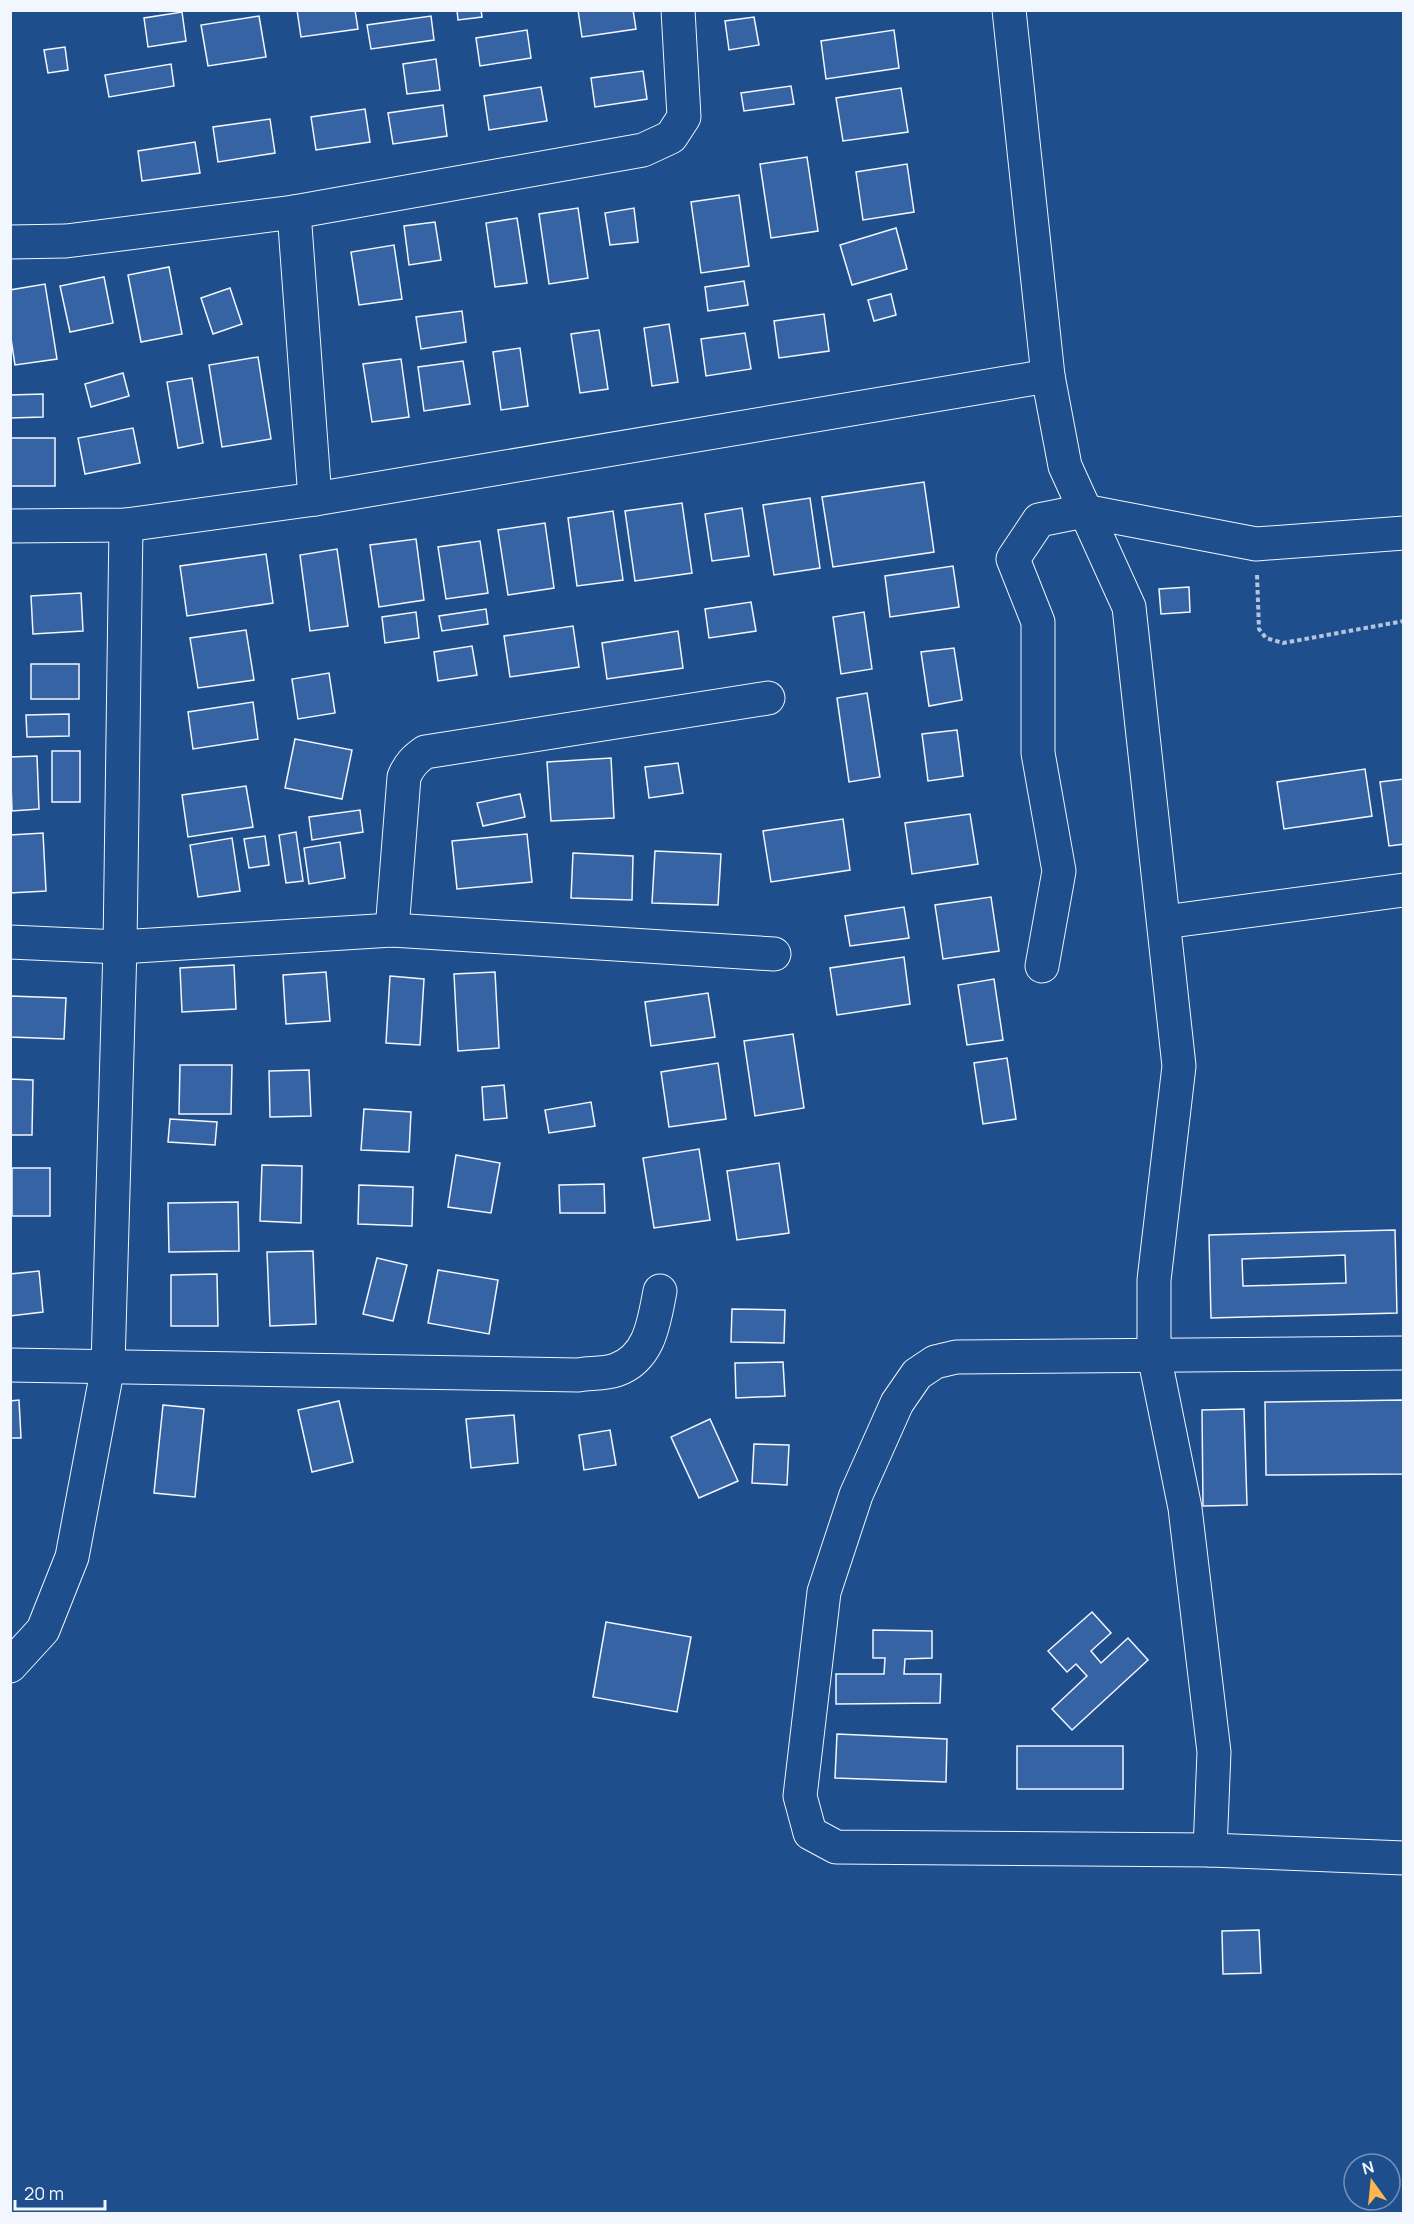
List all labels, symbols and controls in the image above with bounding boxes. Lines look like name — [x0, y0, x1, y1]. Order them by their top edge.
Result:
north arrow — [1342, 2152, 1402, 2212]
text: N — [1360, 2155, 1377, 2180]
scale bar — [15, 2173, 105, 2211]
text: 20 m — [24, 2181, 64, 2205]

